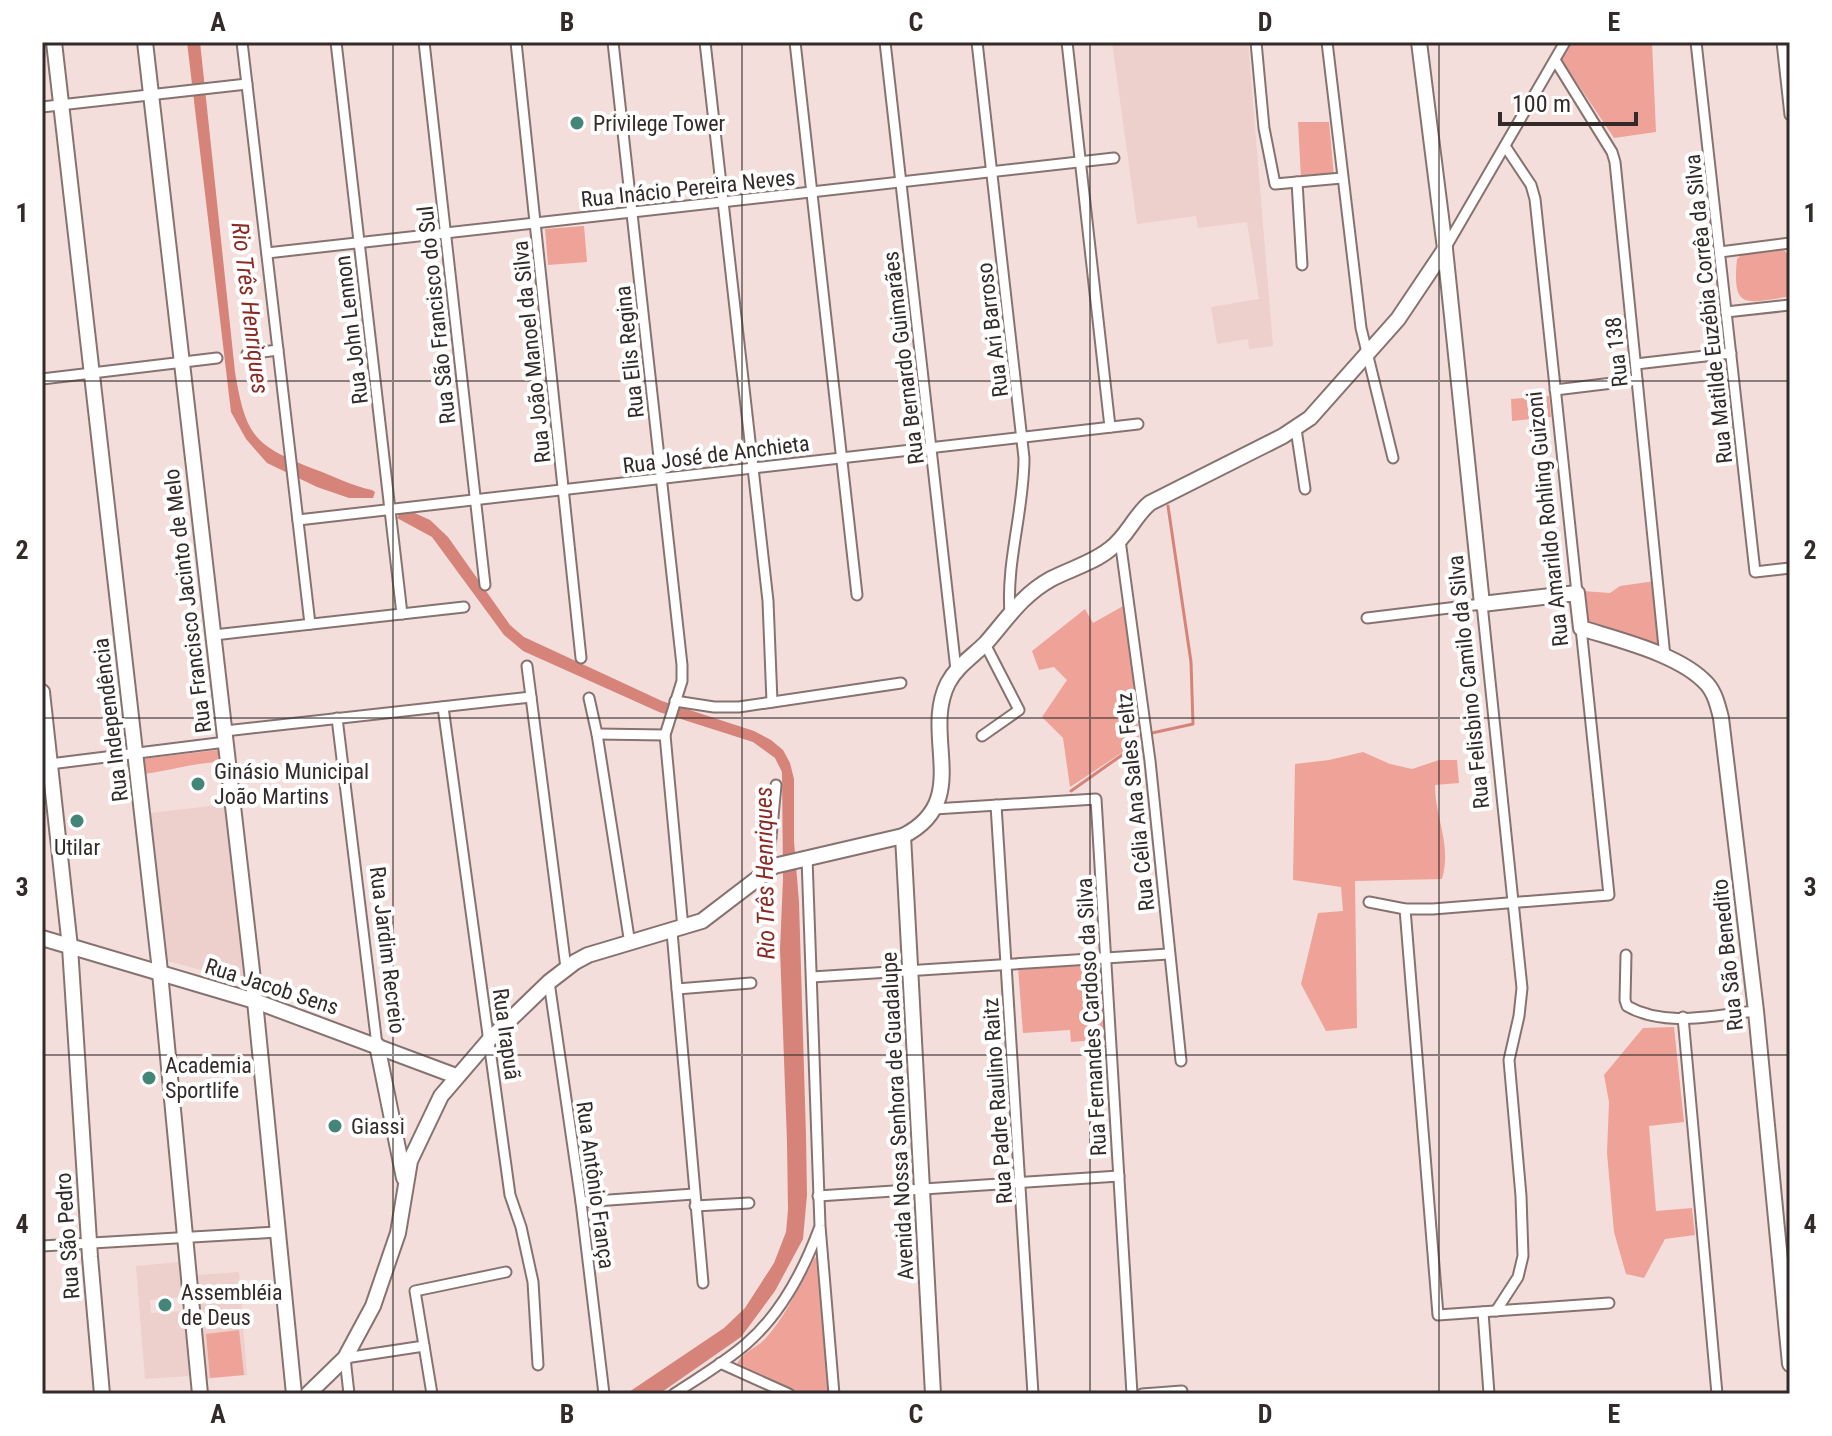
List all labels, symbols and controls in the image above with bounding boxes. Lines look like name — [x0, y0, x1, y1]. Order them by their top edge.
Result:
text: A — [210, 7, 226, 37]
text: B — [560, 7, 574, 37]
text: C — [909, 7, 924, 37]
text: D — [1258, 7, 1272, 37]
text: E — [1608, 7, 1621, 37]
scale bar — [1500, 76, 1636, 126]
text: 100 m — [1512, 90, 1571, 118]
place label: Privilege Tower — [593, 111, 726, 136]
marker: Privilege Tower — [568, 114, 586, 132]
street label: Rua Matilde Euzébia Corrêa da Silva — [1680, 153, 1737, 465]
street label: Rua Inácio Pereira Neves — [580, 165, 796, 212]
text: 1 — [15, 198, 29, 228]
text: 1 — [1803, 198, 1817, 228]
street label: Rua São Francisco do Sul — [413, 205, 460, 425]
water label: Rio Três Henriques — [226, 220, 274, 396]
street label: Rua João Manoel da Silva — [507, 240, 556, 464]
street label: Rua Bernardo Guimarães — [878, 250, 929, 466]
street label: Rua John Lennon — [330, 254, 373, 406]
street label: Rua Ari Barroso — [972, 261, 1013, 399]
street label: Rua Elis Regina — [610, 284, 649, 419]
street label: Rua 138 — [1600, 316, 1633, 388]
street label: Rua Amarildo Rohling Guizoni — [1522, 390, 1573, 648]
street label: Rua José de Anchieta — [621, 431, 811, 478]
street label: Rua Francisco Jacinto de Melo — [159, 467, 216, 734]
text: 2 — [15, 535, 29, 565]
text: 2 — [1803, 535, 1817, 565]
street label: Rua Felisbino Camilo da Silva — [1443, 554, 1494, 810]
street label: Rua Independência — [88, 637, 133, 803]
street label: Rua Célia Ana Sales Feltz — [1112, 691, 1159, 912]
place label: Ginásio Municipal João Martins — [214, 759, 369, 809]
marker: Ginásio Municipal João Martins — [189, 775, 207, 793]
water label: Rio Três Henriques — [749, 786, 781, 960]
marker: Utilar — [68, 812, 86, 830]
place label: Utilar — [54, 835, 100, 860]
street label: Rua Jardim Recreio — [365, 865, 410, 1035]
text: 3 — [15, 872, 29, 902]
text: 3 — [1803, 872, 1817, 902]
street label: Rua Fernandes Cardoso da Silva — [1072, 877, 1111, 1157]
street label: Rua São Benedito — [1707, 878, 1748, 1032]
street label: Avenida Nossa Senhora de Guadalupe — [876, 951, 919, 1281]
street label: Rua Jacob Sens — [202, 953, 342, 1020]
street label: Rua Irapuã — [488, 987, 525, 1081]
street label: Rua Padre Raulino Raitz — [978, 997, 1017, 1205]
place label: Academia Sportlife — [165, 1053, 252, 1103]
marker: Academia Sportlife — [140, 1069, 158, 1087]
street label: Rua Antônio França — [571, 1100, 620, 1270]
place label: Giassi — [351, 1114, 405, 1139]
marker: Giassi — [326, 1117, 344, 1135]
street label: Rua São Pedro — [51, 1172, 84, 1300]
text: 4 — [15, 1209, 29, 1239]
text: 4 — [1803, 1209, 1817, 1239]
place label: Assembléia de Deus — [181, 1280, 282, 1330]
marker: Assembléia de Deus — [156, 1296, 174, 1314]
text: A — [210, 1399, 226, 1429]
text: B — [560, 1399, 574, 1429]
text: C — [909, 1399, 924, 1429]
text: D — [1258, 1399, 1272, 1429]
text: E — [1608, 1399, 1621, 1429]

